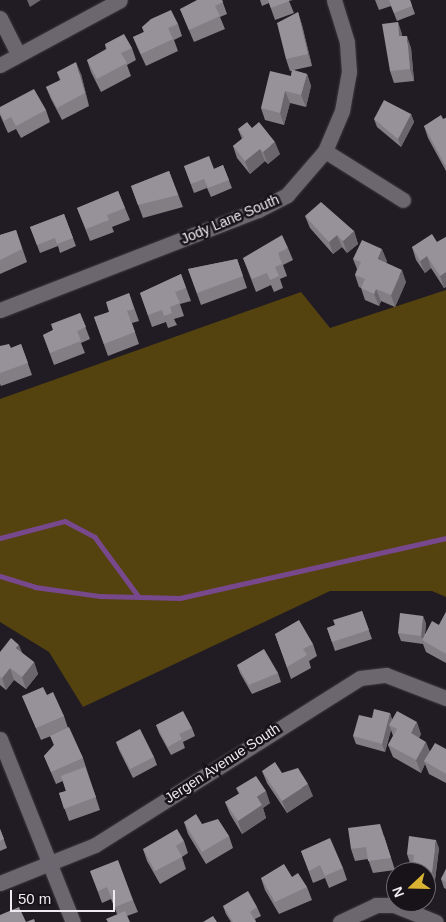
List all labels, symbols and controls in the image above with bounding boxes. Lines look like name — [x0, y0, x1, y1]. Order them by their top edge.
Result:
street label: Jody Lane South — [178, 191, 282, 247]
street label: Jergen Avenue South — [161, 719, 283, 807]
north arrow — [386, 862, 436, 912]
scale bar — [12, 880, 118, 912]
text: N — [389, 884, 407, 900]
text: 50 m — [18, 890, 51, 907]

